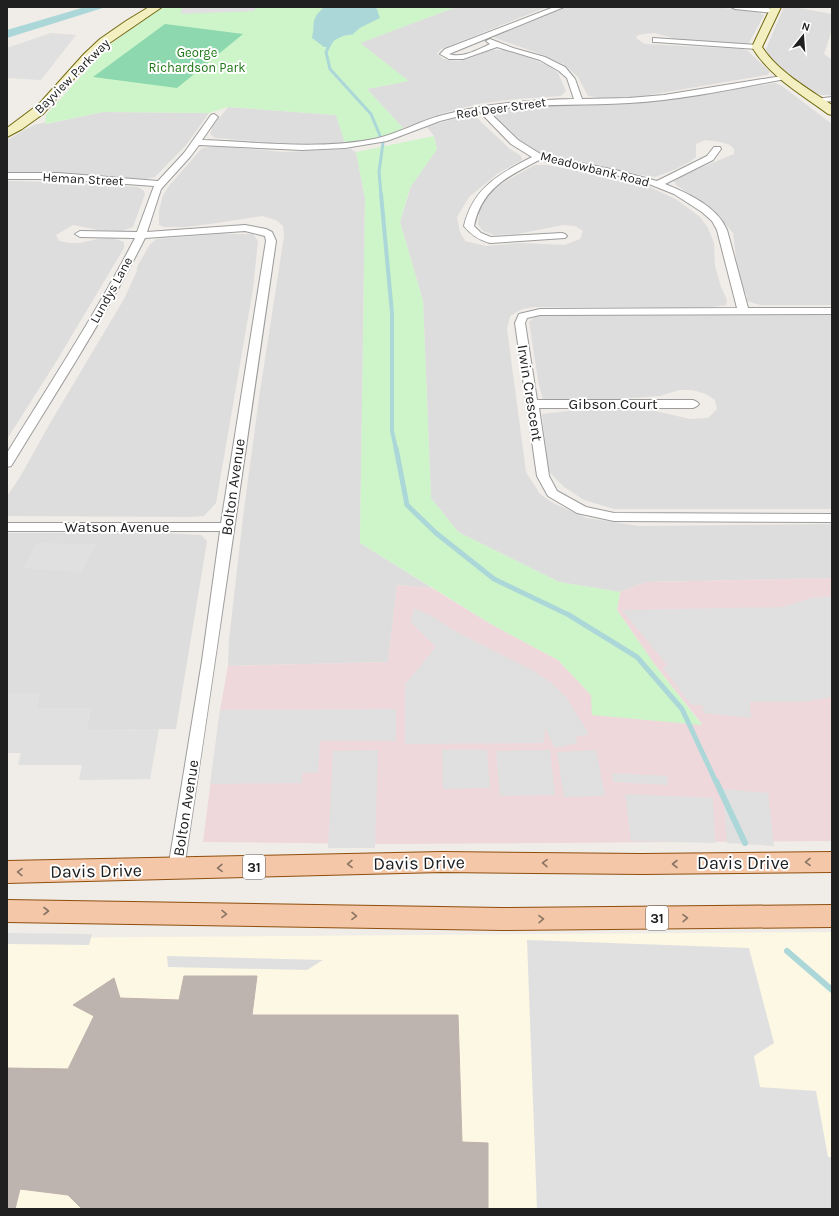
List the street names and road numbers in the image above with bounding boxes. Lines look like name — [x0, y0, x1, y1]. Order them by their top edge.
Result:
street label: Bayview Parkway — [31, 35, 113, 117]
street label: Red Deer Street — [455, 94, 547, 122]
street label: Meadowbank Road — [539, 148, 651, 190]
street label: Heman Street — [42, 169, 124, 189]
street label: Lundys Lane — [87, 254, 135, 326]
street label: Irwin Crescent — [513, 343, 547, 443]
street label: Gibson Court — [568, 395, 658, 413]
street label: Bolton Avenue — [217, 437, 249, 537]
street label: Watson Avenue — [65, 518, 169, 536]
street label: Bolton Avenue — [169, 758, 203, 858]
street label: Davis Drive — [373, 851, 465, 875]
street label: Davis Drive — [697, 852, 789, 874]
road number: 31 — [243, 855, 265, 879]
street label: Davis Drive — [50, 859, 142, 883]
road number: 31 — [646, 906, 668, 930]

